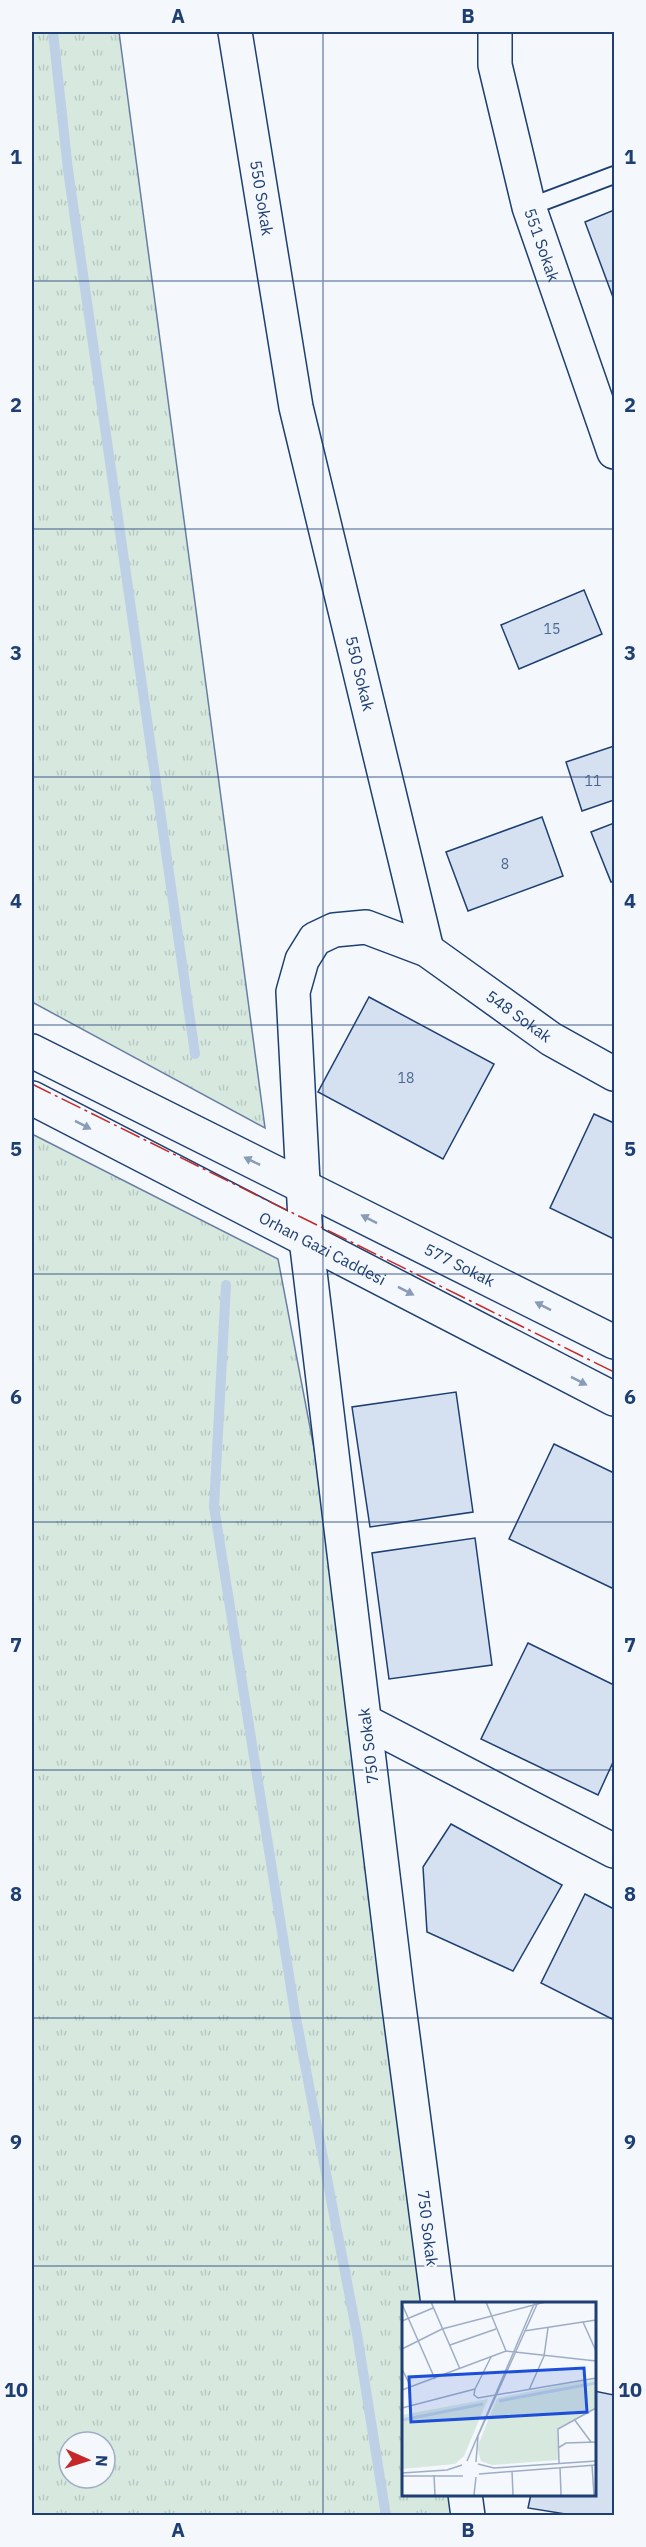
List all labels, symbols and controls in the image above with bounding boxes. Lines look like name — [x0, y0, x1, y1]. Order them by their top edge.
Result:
text: A — [171, 2, 185, 29]
text: B — [461, 2, 475, 29]
text: 1 — [10, 143, 22, 170]
text: 1 — [624, 143, 636, 170]
street label: 550 Sokak — [246, 159, 278, 238]
street label: 551 Sokak — [520, 205, 564, 285]
text: 2 — [10, 391, 22, 418]
text: 2 — [624, 391, 636, 418]
house number: 15 — [544, 620, 560, 638]
street label: 550 Sokak — [342, 634, 379, 713]
text: 3 — [10, 639, 22, 666]
text: 3 — [624, 639, 636, 666]
house number: 11 — [585, 772, 601, 790]
house number: 8 — [501, 855, 509, 873]
text: 4 — [10, 887, 22, 914]
text: 4 — [624, 887, 636, 914]
street label: 548 Sokak — [482, 986, 556, 1047]
house number: 18 — [398, 1069, 414, 1087]
one-way arrow — [75, 1120, 92, 1130]
text: 5 — [10, 1135, 22, 1162]
text: 5 — [624, 1135, 636, 1162]
one-way arrow — [244, 1156, 261, 1166]
street label: Orhan Gazi Caddesi — [256, 1207, 389, 1289]
one-way arrow — [360, 1214, 377, 1224]
street label: 577 Sokak — [421, 1239, 499, 1291]
one-way arrow — [398, 1286, 415, 1296]
one-way arrow — [535, 1302, 552, 1311]
one-way arrow — [571, 1376, 588, 1386]
text: 6 — [10, 1383, 22, 1410]
text: 6 — [624, 1383, 636, 1410]
text: 7 — [10, 1631, 22, 1658]
text: 7 — [624, 1631, 636, 1658]
street label: 750 Sokak — [353, 1706, 383, 1785]
text: 8 — [10, 1880, 22, 1907]
text: 8 — [624, 1880, 636, 1907]
text: 9 — [10, 2128, 22, 2155]
text: 9 — [624, 2128, 636, 2155]
street label: 750 Sokak — [413, 2189, 443, 2268]
inset map — [402, 2302, 595, 2496]
text: 10 — [4, 2376, 28, 2403]
text: 10 — [618, 2376, 642, 2403]
north arrow — [57, 2430, 117, 2490]
text: N — [92, 2454, 112, 2467]
text: A — [171, 2516, 185, 2543]
text: B — [461, 2516, 475, 2543]

